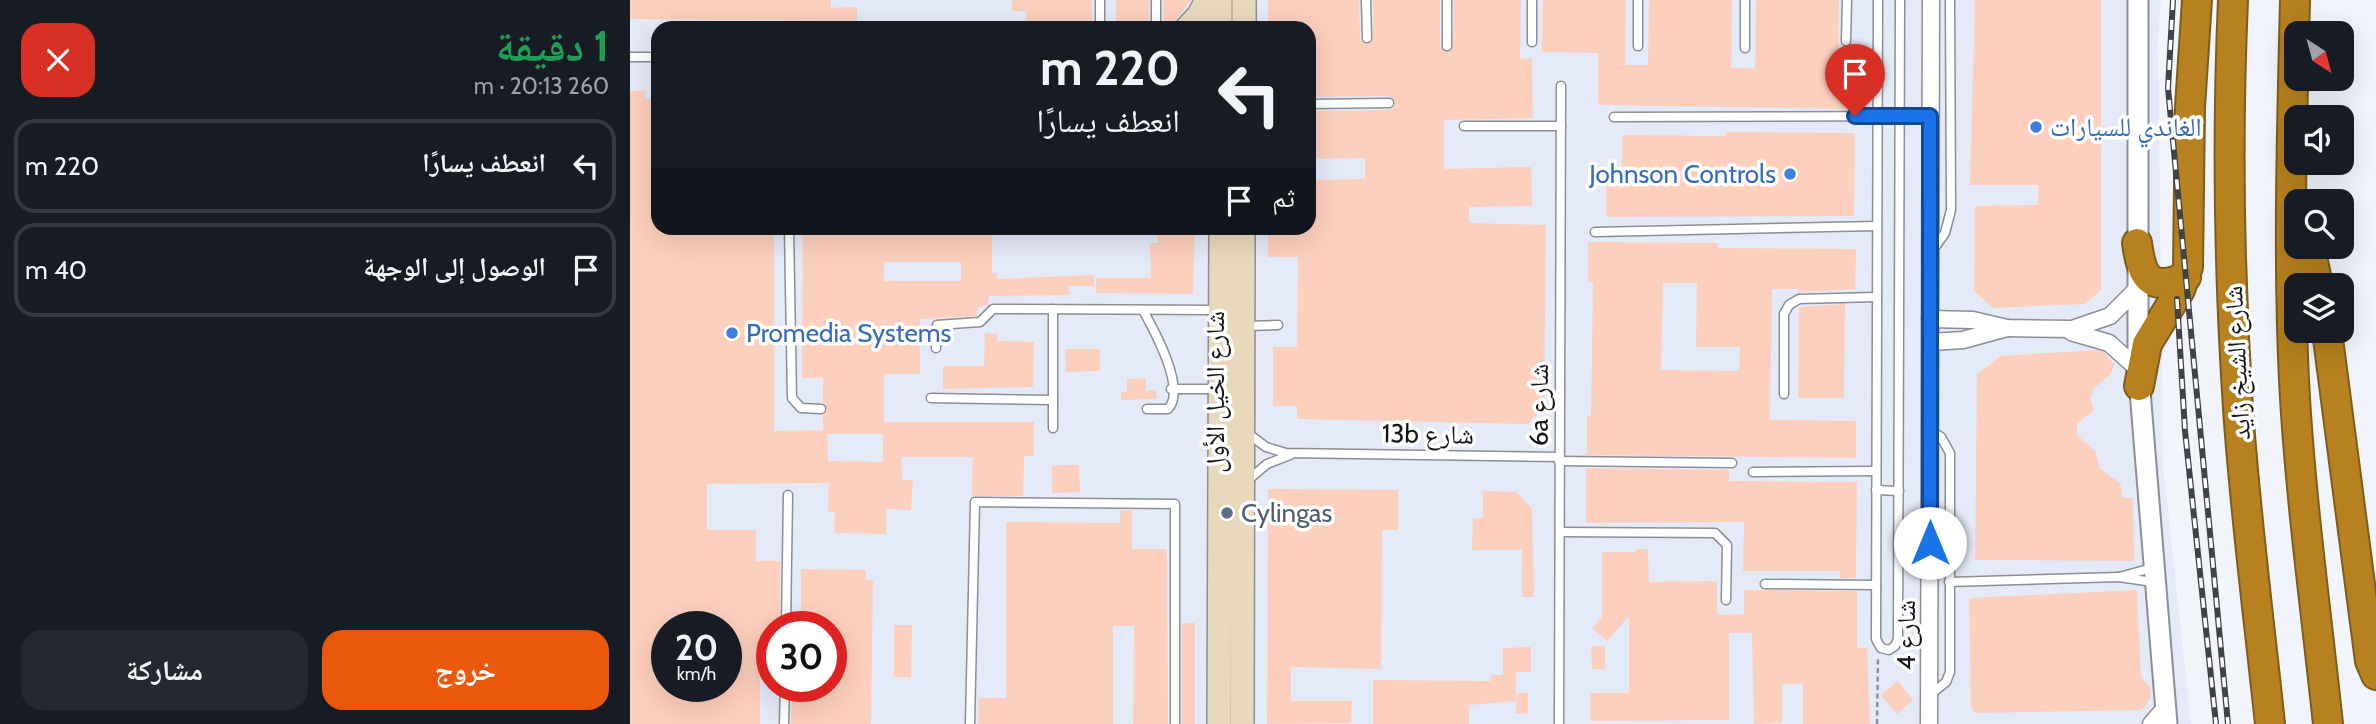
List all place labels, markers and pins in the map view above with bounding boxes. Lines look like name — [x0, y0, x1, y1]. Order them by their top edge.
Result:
pin — [1825, 44, 1885, 116]
place label: الغاندي للسيارات — [2050, 111, 2202, 148]
marker: الغاندي للسيارات — [2028, 119, 2044, 135]
place label: Johnson Controls — [1588, 158, 1776, 190]
marker: Johnson Controls — [1782, 166, 1798, 182]
place label: Promedia Systems — [746, 317, 952, 349]
marker: Promedia Systems — [724, 325, 740, 341]
place label: Cylingas — [1241, 497, 1333, 529]
marker: Cylingas — [1219, 505, 1235, 521]

